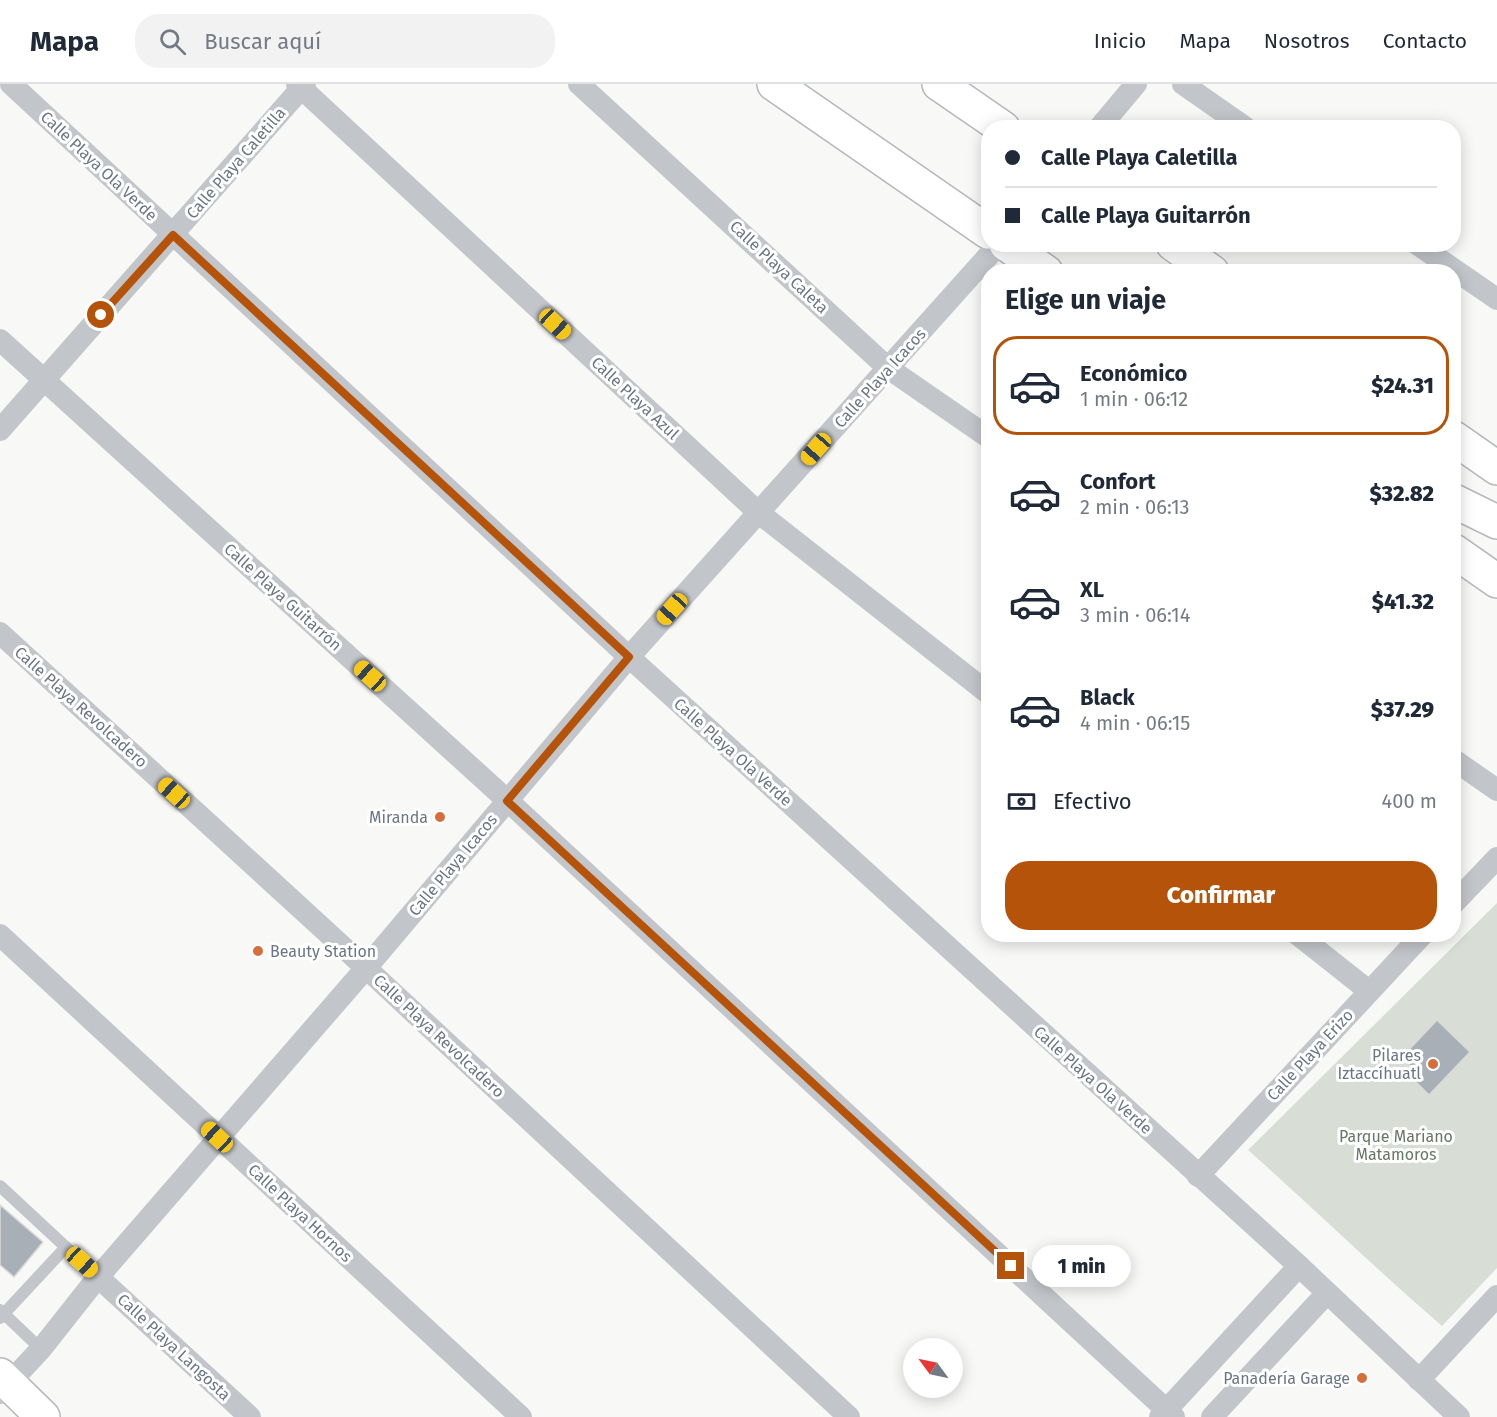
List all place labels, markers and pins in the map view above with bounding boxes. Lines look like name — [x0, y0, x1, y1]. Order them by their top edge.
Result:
place label: Miranda — [369, 808, 428, 827]
marker: Miranda — [433, 810, 447, 824]
place label: Beauty Station — [270, 942, 376, 961]
marker: Beauty Station — [251, 944, 265, 958]
place label: Pilares Iztaccíhuatl — [1338, 1046, 1421, 1083]
marker: Pilares Iztaccíhuatl — [1426, 1057, 1440, 1071]
place label: Panadería Garage — [1223, 1369, 1350, 1388]
marker: Panadería Garage — [1355, 1371, 1369, 1385]

